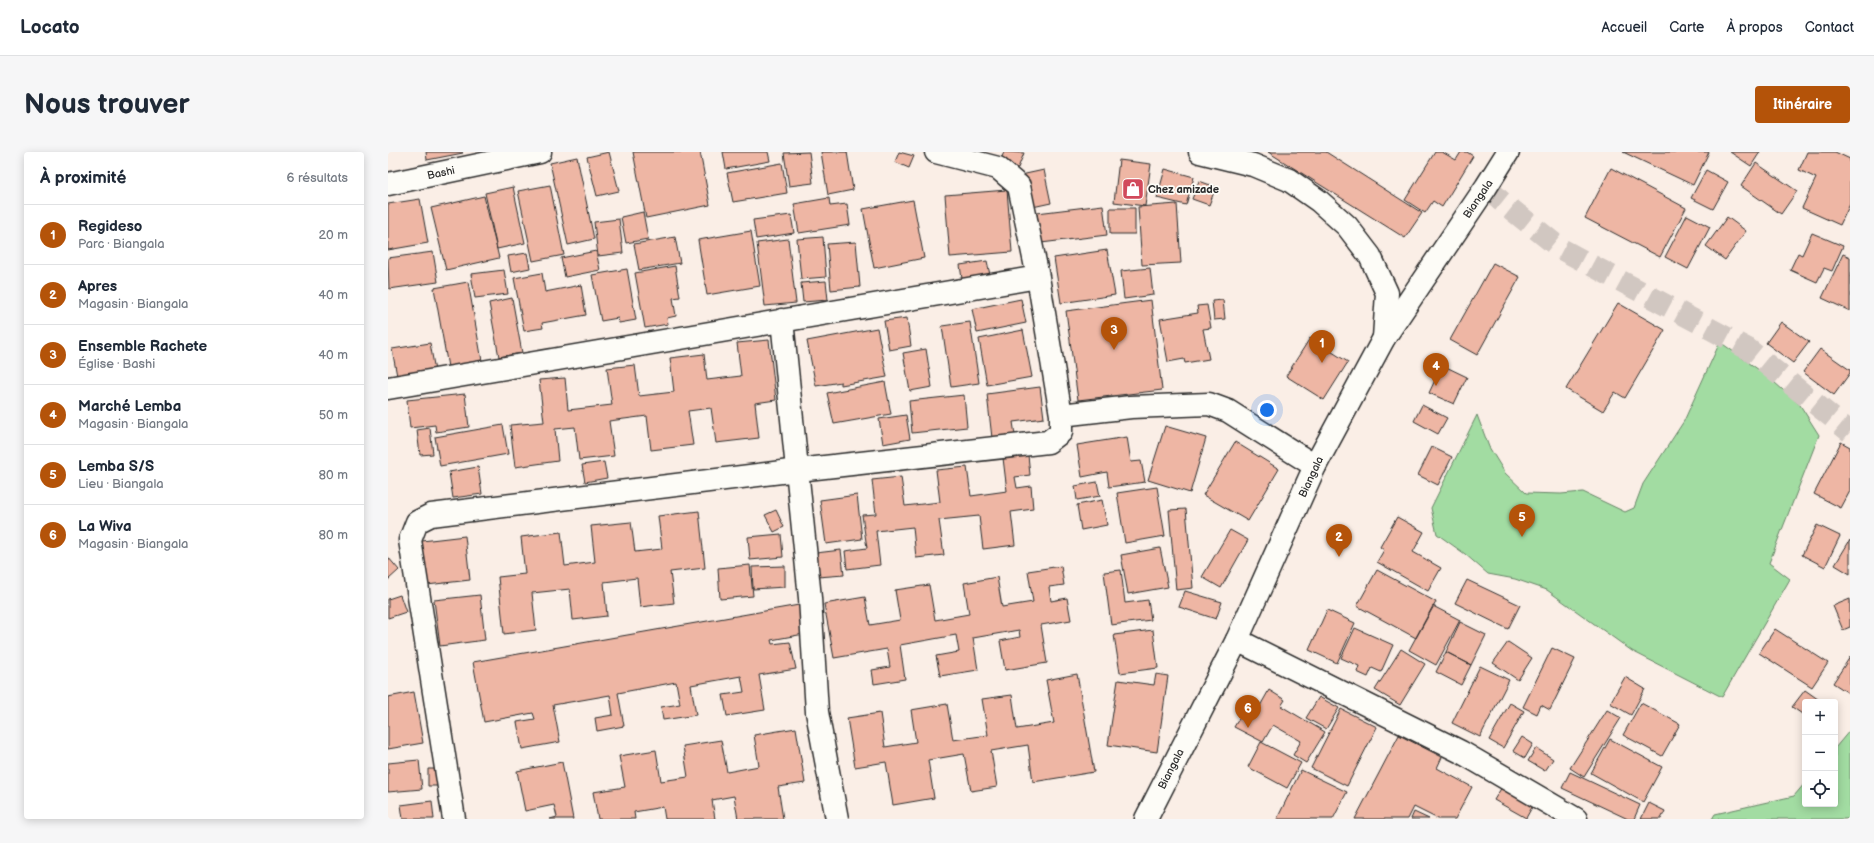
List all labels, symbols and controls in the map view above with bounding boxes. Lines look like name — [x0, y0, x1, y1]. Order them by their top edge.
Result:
text: Locato — [20, 16, 80, 39]
text: Accueil — [1601, 19, 1647, 36]
text: Carte — [1669, 19, 1704, 36]
text: À propos — [1726, 19, 1783, 36]
text: Contact — [1805, 19, 1854, 36]
button: Itinéraire — [1755, 86, 1850, 123]
text: Nous trouver — [24, 88, 190, 121]
street label: Bashi — [426, 164, 456, 182]
text: À proximité — [40, 168, 126, 188]
text: 6 résultats — [286, 170, 348, 186]
shop icon: Chez amizade — [1120, 176, 1146, 202]
street label: Biangala — [1460, 177, 1496, 221]
place label: Chez amizade — [1148, 183, 1219, 196]
text: Regideso — [78, 217, 142, 236]
text: 1 — [50, 227, 56, 243]
text: 20 m — [318, 227, 348, 243]
text: Parc · Biangala — [78, 236, 165, 252]
text: Apres — [78, 277, 117, 296]
text: 2 — [49, 287, 57, 303]
text: 40 m — [318, 287, 348, 303]
text: Magasin · Biangala — [78, 296, 188, 312]
pin: 3 — [1101, 317, 1127, 350]
pin: 1 — [1309, 330, 1335, 363]
text: Ensemble Rachete — [78, 337, 207, 356]
text: 3 — [49, 347, 57, 363]
text: 40 m — [318, 347, 348, 363]
pin: 4 — [1423, 353, 1449, 386]
text: Église · Bashi — [78, 356, 155, 372]
text: Marché Lemba — [78, 397, 181, 416]
your location — [1257, 400, 1277, 420]
text: 4 — [49, 407, 57, 423]
text: 50 m — [319, 407, 348, 423]
text: Magasin · Biangala — [78, 416, 188, 432]
street label: Biangala — [1296, 454, 1326, 500]
text: Lemba S/S — [78, 457, 154, 476]
text: 5 — [49, 467, 57, 483]
text: 80 m — [319, 467, 348, 483]
text: Lieu · Biangala — [78, 476, 164, 492]
pin: 5 — [1509, 504, 1535, 537]
text: La Wiva — [78, 517, 132, 536]
pin: 2 — [1326, 524, 1352, 557]
text: 6 — [49, 527, 57, 543]
text: 80 m — [319, 527, 348, 543]
text: Magasin · Biangala — [78, 536, 188, 552]
pin: 6 — [1235, 695, 1261, 728]
map controls — [1802, 699, 1838, 807]
button: + — [1802, 699, 1838, 735]
button: − — [1802, 735, 1838, 771]
street label: Biangala — [1155, 747, 1187, 791]
button: locate — [1802, 771, 1838, 807]

